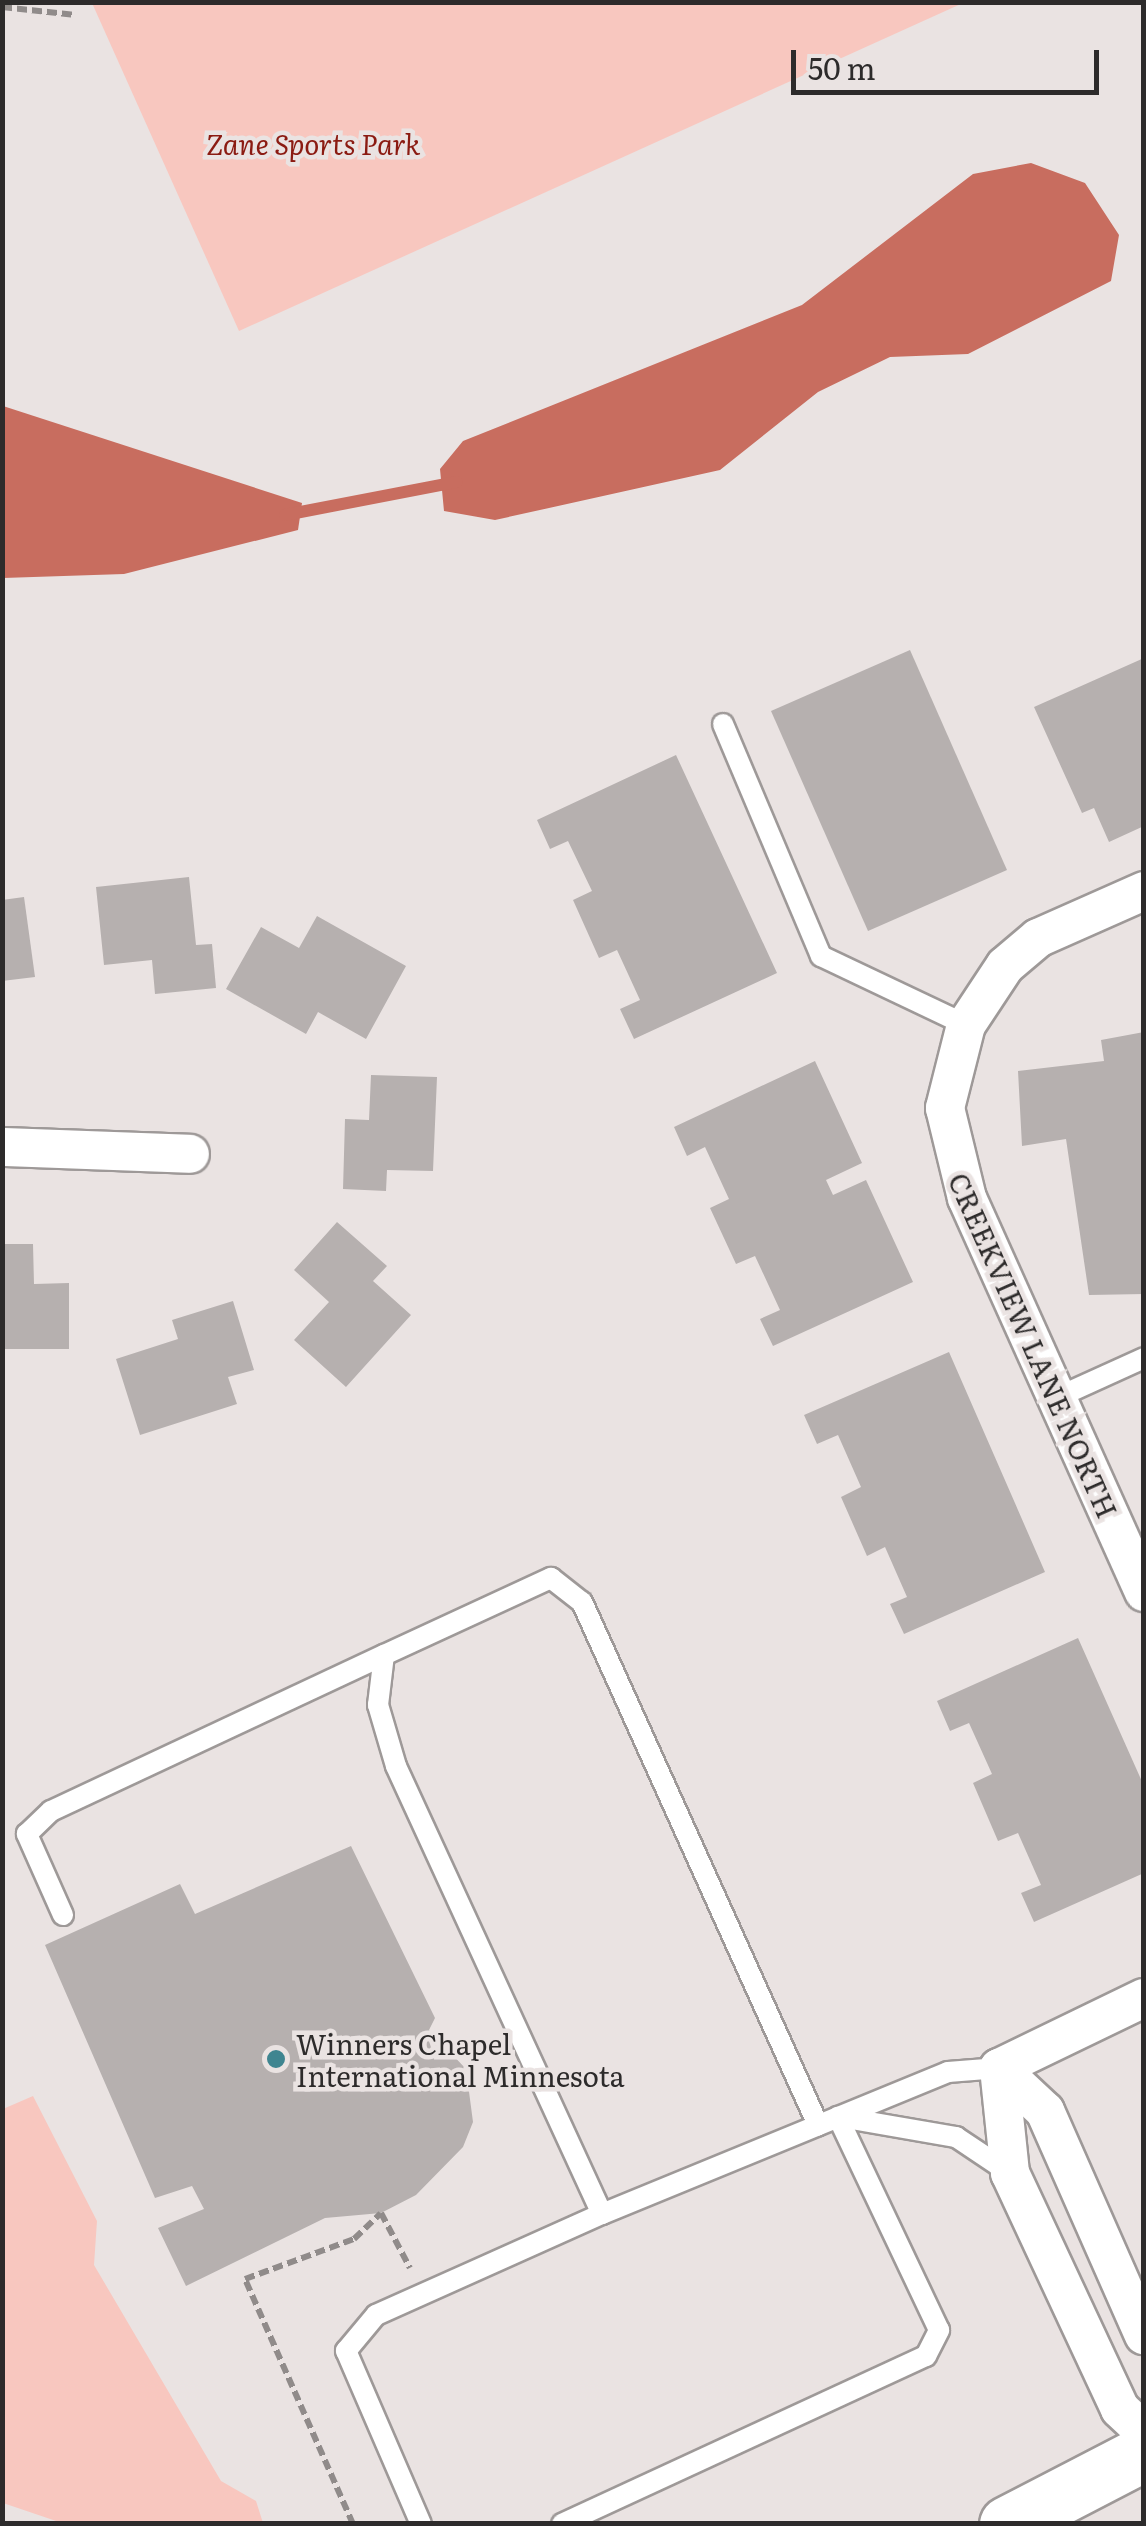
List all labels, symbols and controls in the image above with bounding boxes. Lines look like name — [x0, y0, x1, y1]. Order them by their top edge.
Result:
scale bar — [796, 30, 1104, 92]
text: 50 m — [808, 45, 876, 89]
park label: Zane Sports Park — [206, 126, 420, 160]
street label: CREEKVIEW LANE NORTH — [943, 1167, 1125, 1523]
place label: Winners Chapel International Minnesota — [296, 2026, 625, 2092]
marker: Winners Chapel International Minnesota — [265, 2048, 287, 2070]

